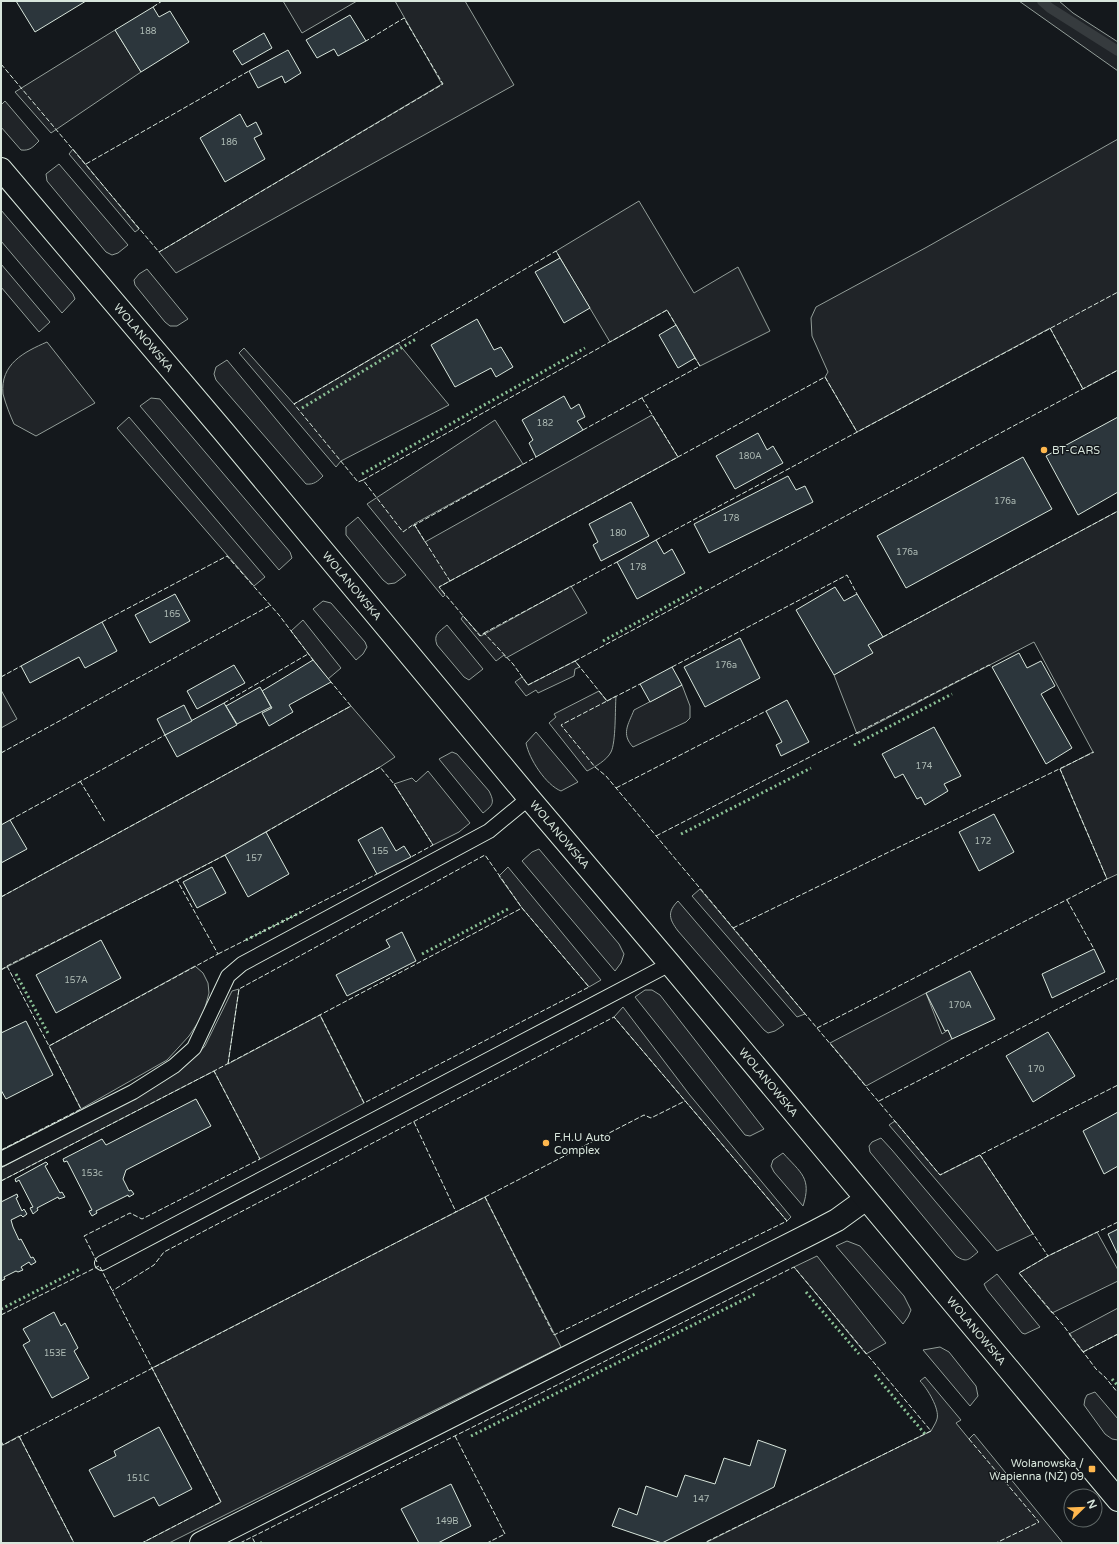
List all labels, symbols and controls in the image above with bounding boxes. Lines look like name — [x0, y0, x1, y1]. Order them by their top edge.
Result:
house number: 188 — [140, 26, 157, 37]
house number: 186 — [221, 137, 238, 148]
street label: WOLANOWSKA — [111, 301, 177, 374]
house number: 182 — [537, 418, 553, 429]
place label: BT-CARS — [1052, 444, 1100, 457]
marker: BT-CARS — [1039, 445, 1049, 455]
house number: 180A — [738, 451, 762, 462]
house number: 176a — [994, 496, 1016, 507]
house number: 178 — [723, 513, 740, 524]
house number: 180 — [610, 528, 627, 539]
house number: 176a — [896, 547, 918, 558]
street label: WOLANOWSKA — [320, 549, 385, 623]
house number: 178 — [630, 562, 647, 573]
house number: 165 — [164, 609, 181, 620]
house number: 176a — [715, 660, 737, 671]
house number: 174 — [916, 761, 933, 772]
street label: WOLANOWSKA — [527, 798, 593, 871]
house number: 172 — [975, 836, 991, 847]
house number: 155 — [372, 846, 389, 857]
house number: 157 — [246, 853, 263, 864]
house number: 157A — [64, 975, 88, 986]
house number: 170A — [948, 1000, 972, 1011]
street label: WOLANOWSKA — [736, 1045, 801, 1119]
house number: 170 — [1028, 1064, 1045, 1075]
place label: F.H.U Auto Complex — [554, 1131, 611, 1157]
marker: F.H.U Auto Complex — [541, 1138, 551, 1148]
house number: 153c — [81, 1168, 103, 1179]
street label: WOLANOWSKA — [944, 1294, 1009, 1368]
house number: 153E — [44, 1348, 67, 1359]
place label: Wolanowska / Wapienna (NŻ) 09 — [989, 1457, 1084, 1483]
marker: Wolanowska / Wapienna (NŻ) 09 — [1087, 1464, 1097, 1474]
house number: 151C — [126, 1473, 150, 1484]
north arrow — [1063, 1488, 1103, 1528]
house number: 147 — [693, 1494, 710, 1505]
text: N — [1084, 1498, 1099, 1511]
house number: 149B — [435, 1516, 459, 1527]

